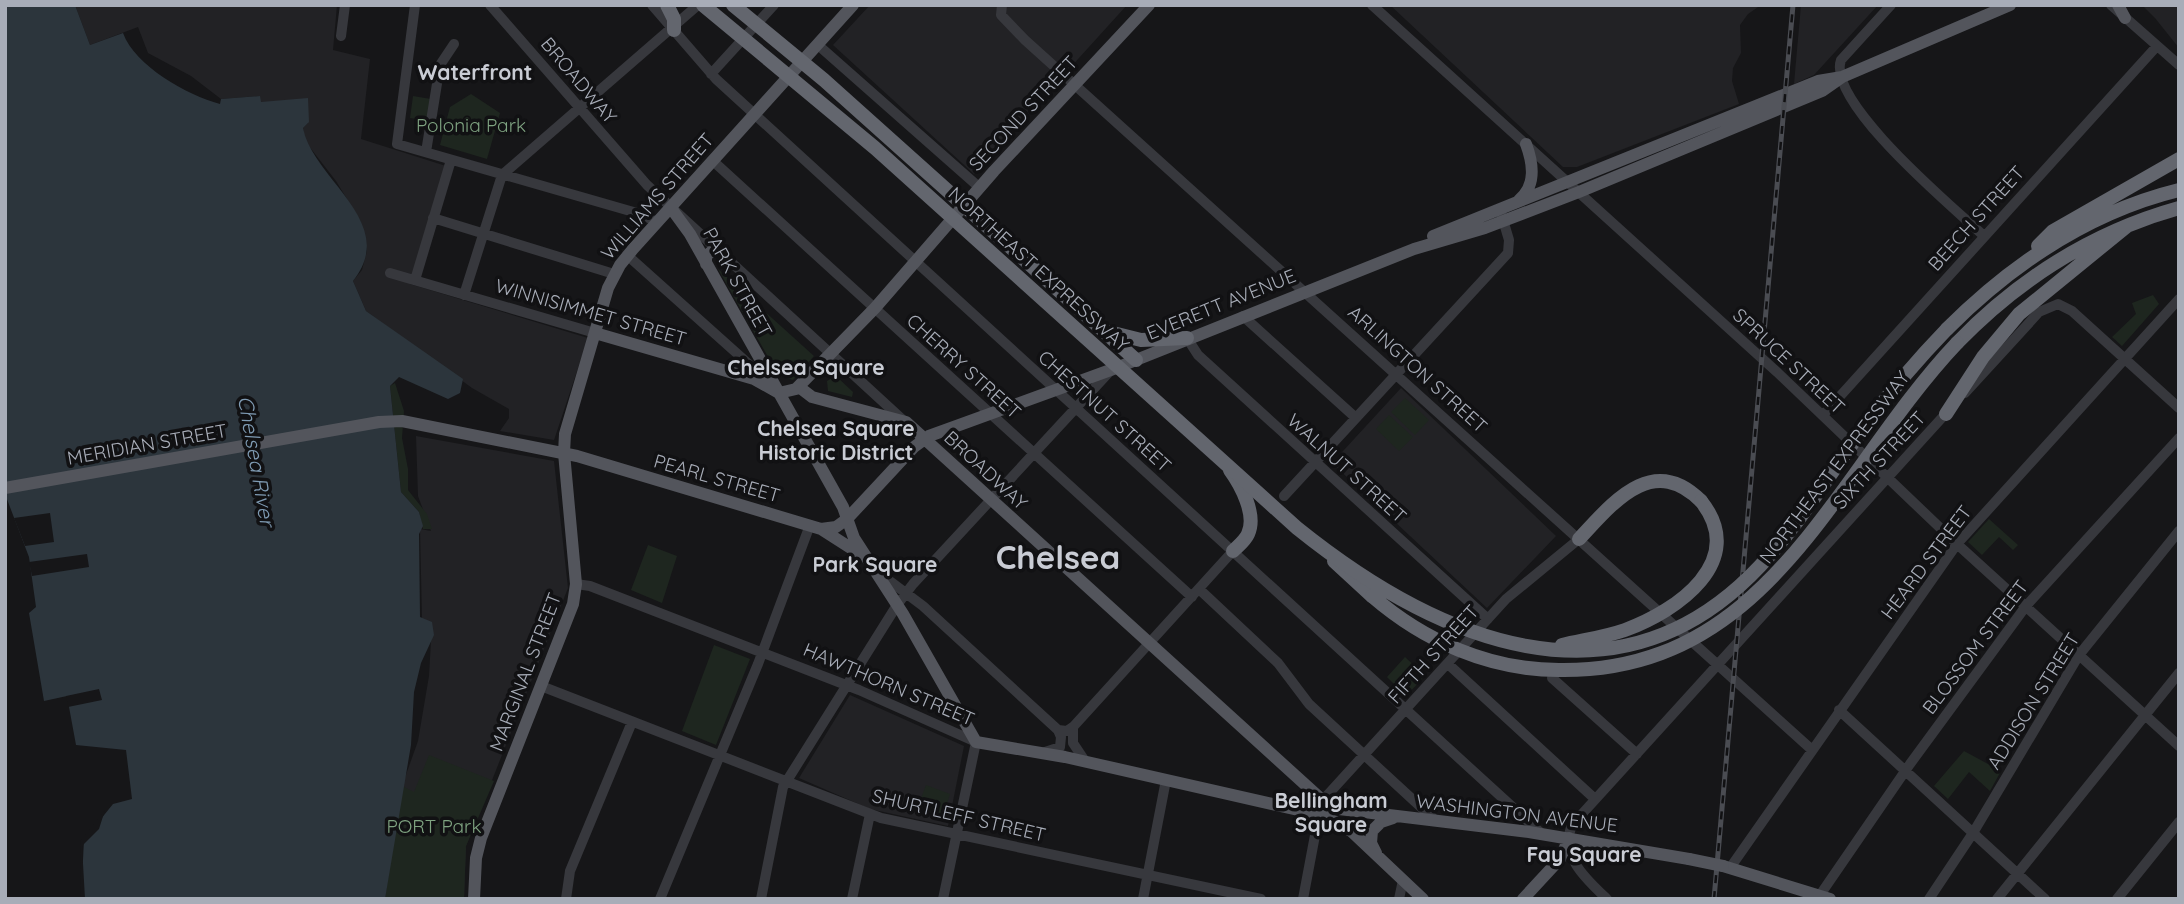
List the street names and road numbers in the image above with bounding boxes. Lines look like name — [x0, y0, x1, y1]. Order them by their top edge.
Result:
street label: BROADWAY — [536, 32, 622, 128]
street label: SECOND STREET — [963, 50, 1083, 176]
street label: WILLIAMS STREET — [595, 128, 719, 264]
street label: BEECH STREET — [1923, 160, 2029, 276]
street label: NORTHEAST EXPRESSWAY — [944, 181, 1135, 357]
street label: PARK STREET — [698, 223, 778, 341]
street label: EVERETT AVENUE — [1143, 263, 1299, 345]
street label: WINNISIMMET STREET — [493, 273, 689, 351]
street label: ARLINGTON STREET — [1343, 300, 1493, 438]
street label: SPRUCE STREET — [1728, 303, 1850, 419]
street label: CHERRY STREET — [902, 308, 1026, 424]
street label: CHESTNUT STREET — [1033, 345, 1177, 477]
street label: NORTHEAST EXPRESSWAY — [1754, 366, 1915, 568]
street label: SIXTH STREET — [1828, 406, 1930, 514]
street label: WALNUT STREET — [1282, 408, 1412, 528]
street label: MERIDIAN STREET — [65, 418, 229, 470]
street label: BROADWAY — [939, 425, 1033, 515]
street label: PEARL STREET — [651, 448, 783, 508]
street label: HEARD STREET — [1875, 500, 1977, 624]
street label: BLOSSOM STREET — [1917, 575, 2033, 719]
street label: MARGINAL STREET — [484, 589, 566, 755]
street label: FIFTH STREET — [1382, 600, 1484, 708]
street label: ADDISON STREET — [1981, 628, 2085, 774]
street label: HAWTHORN STREET — [800, 637, 978, 731]
street label: SHURTLEFF STREET — [870, 783, 1048, 847]
street label: WASHINGTON AVENUE — [1415, 789, 1619, 837]

